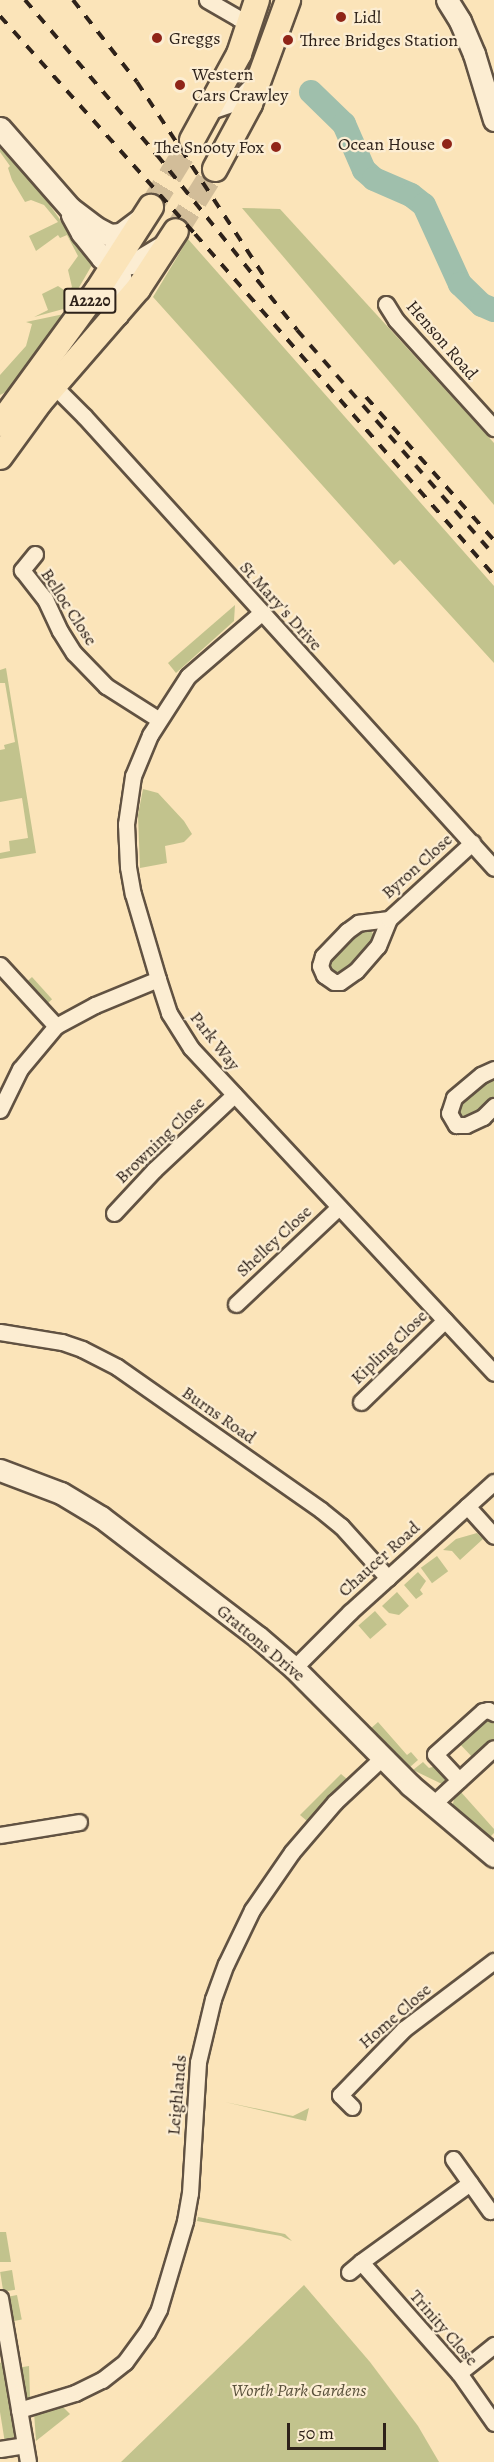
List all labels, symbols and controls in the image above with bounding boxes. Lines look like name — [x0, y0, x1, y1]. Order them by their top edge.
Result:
place label: Lidl — [353, 6, 381, 28]
marker: Lidl — [334, 10, 348, 24]
place label: Greggs — [169, 27, 221, 49]
place label: Three Bridges Station — [300, 29, 458, 51]
marker: Greggs — [150, 31, 164, 45]
marker: Three Bridges Station — [281, 33, 295, 47]
place label: Western Cars Crawley — [192, 64, 288, 106]
marker: Western Cars Crawley — [173, 78, 187, 92]
place label: Ocean House — [338, 133, 435, 155]
place label: The Snooty Fox — [154, 136, 264, 158]
marker: Ocean House — [440, 137, 454, 151]
marker: The Snooty Fox — [269, 140, 283, 154]
road number: A2220 — [63, 288, 117, 314]
street label: Henson Road — [402, 296, 482, 384]
street label: St Mary's Drive — [235, 557, 327, 655]
street label: Belloc Close — [36, 564, 102, 650]
street label: Byron Close — [377, 829, 457, 903]
street label: Park Way — [185, 1007, 245, 1075]
street label: Browning Close — [111, 1092, 209, 1188]
street label: Shelley Close — [232, 1201, 316, 1281]
street label: Kipling Close — [346, 1305, 432, 1389]
street label: Burns Road — [178, 1382, 260, 1448]
street label: Chaucer Road — [334, 1517, 424, 1601]
street label: Grattons Drive — [212, 1600, 310, 1686]
street label: Home Close — [354, 1979, 436, 2053]
street label: Leighlands — [163, 2054, 191, 2136]
street label: Trinity Close — [405, 2286, 483, 2370]
park label: Worth Park Gardens — [232, 2379, 366, 2401]
scale bar — [290, 2411, 389, 2449]
text: 50 m — [298, 2421, 334, 2445]

